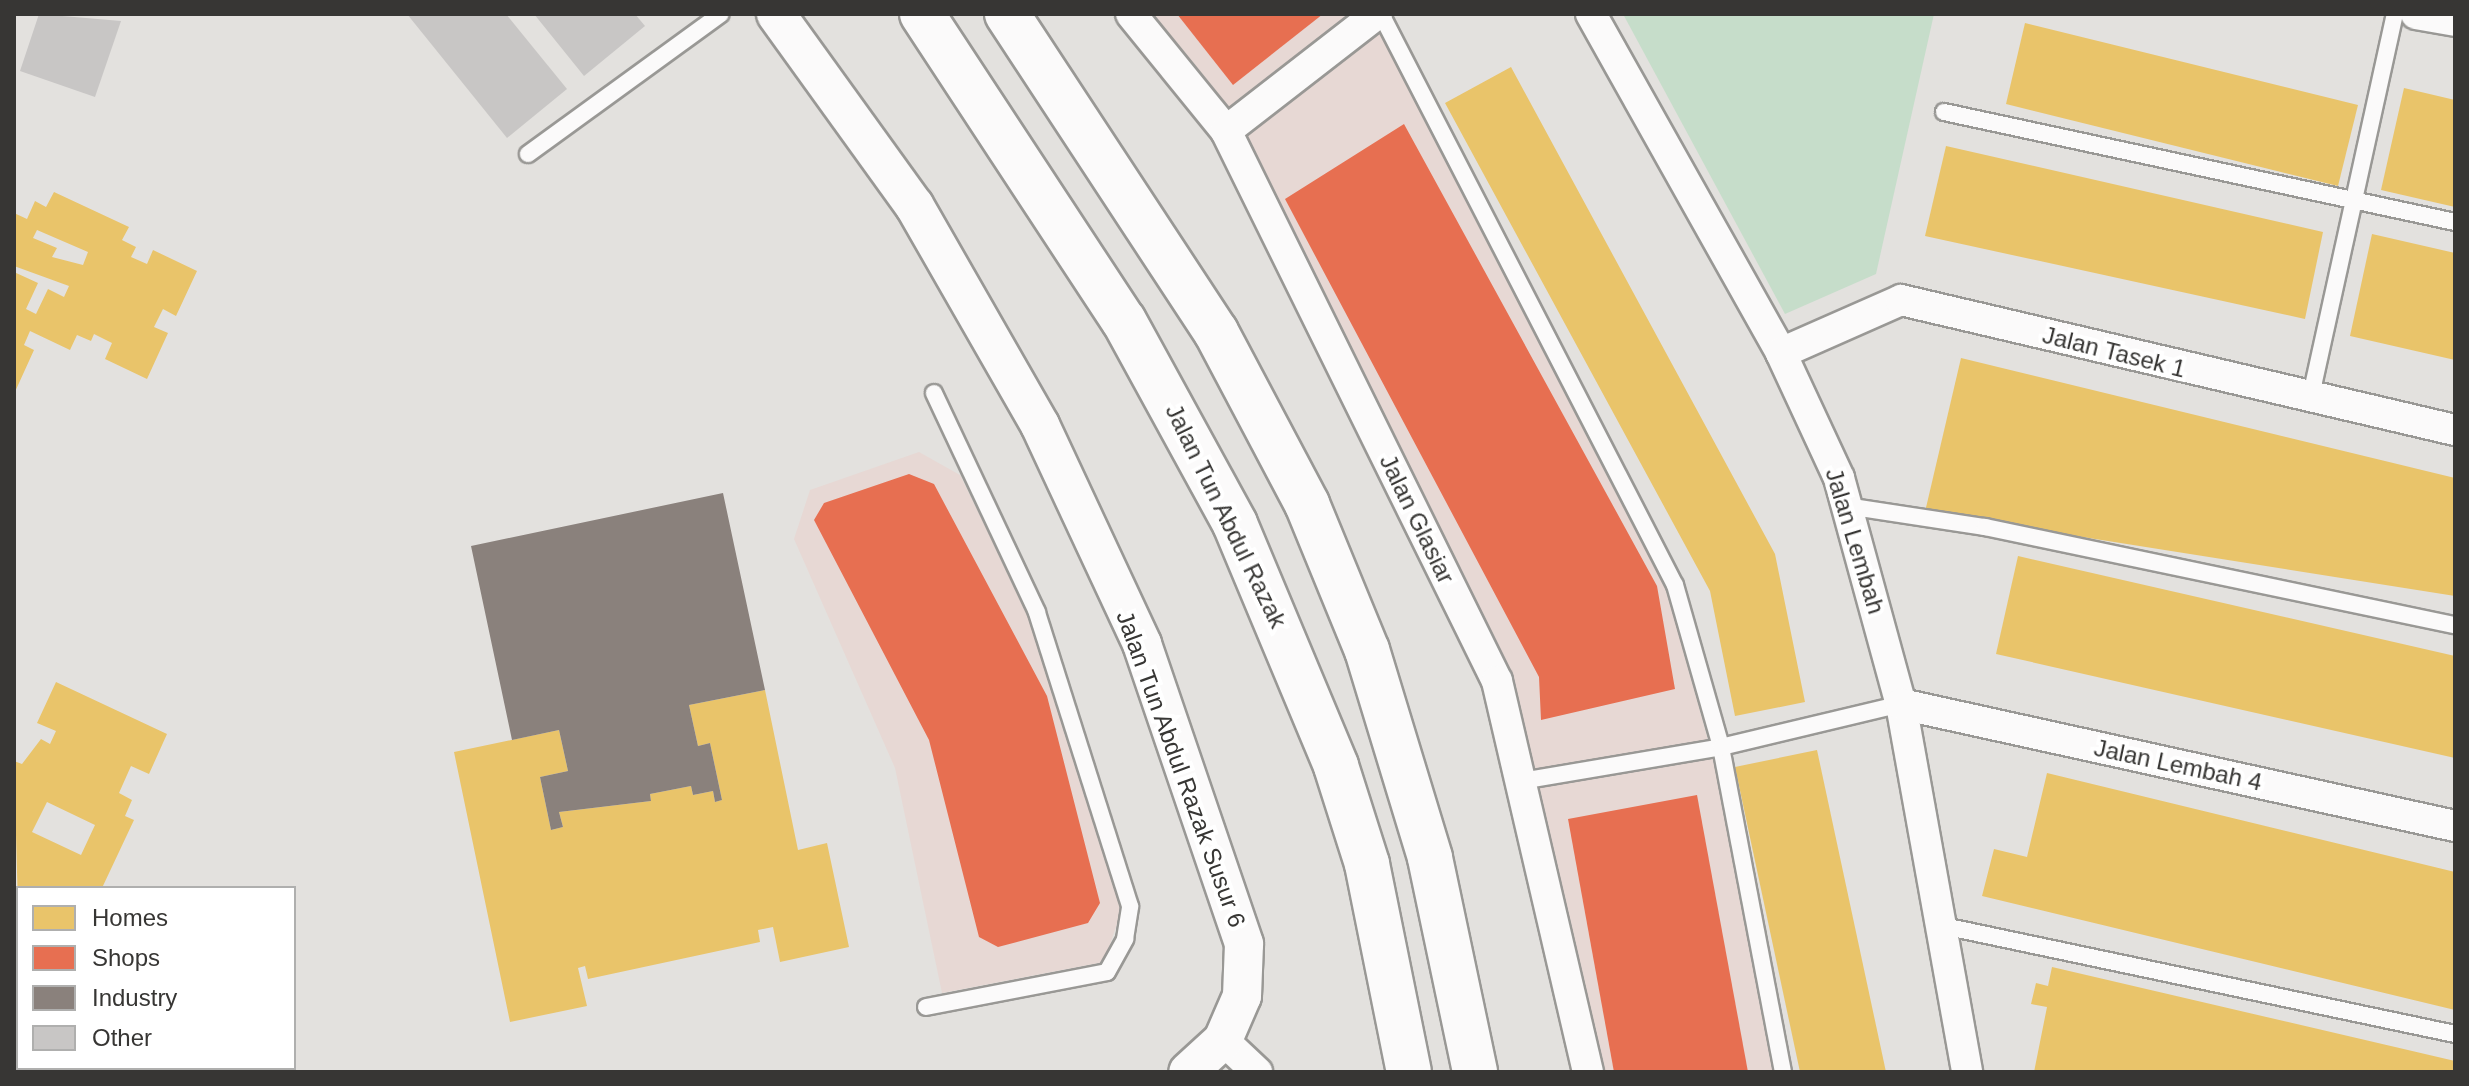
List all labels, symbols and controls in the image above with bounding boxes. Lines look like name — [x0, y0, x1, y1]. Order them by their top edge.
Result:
street label: Jalan Tasek 1 — [2039, 320, 2189, 384]
street label: Jalan Tun Abdul Razak — [1159, 399, 1293, 633]
street label: Jalan Glasiar — [1373, 450, 1461, 588]
street label: Jalan Lembah — [1819, 465, 1891, 617]
street label: Jalan Tun Abdul Razak Susur 6 — [1110, 606, 1252, 932]
street label: Jalan Lembah 4 — [2091, 733, 2265, 797]
legend — [16, 886, 296, 1070]
text: Homes — [92, 904, 168, 931]
text: Shops — [92, 944, 160, 971]
text: Industry — [92, 984, 177, 1011]
text: Other — [92, 1024, 152, 1051]

